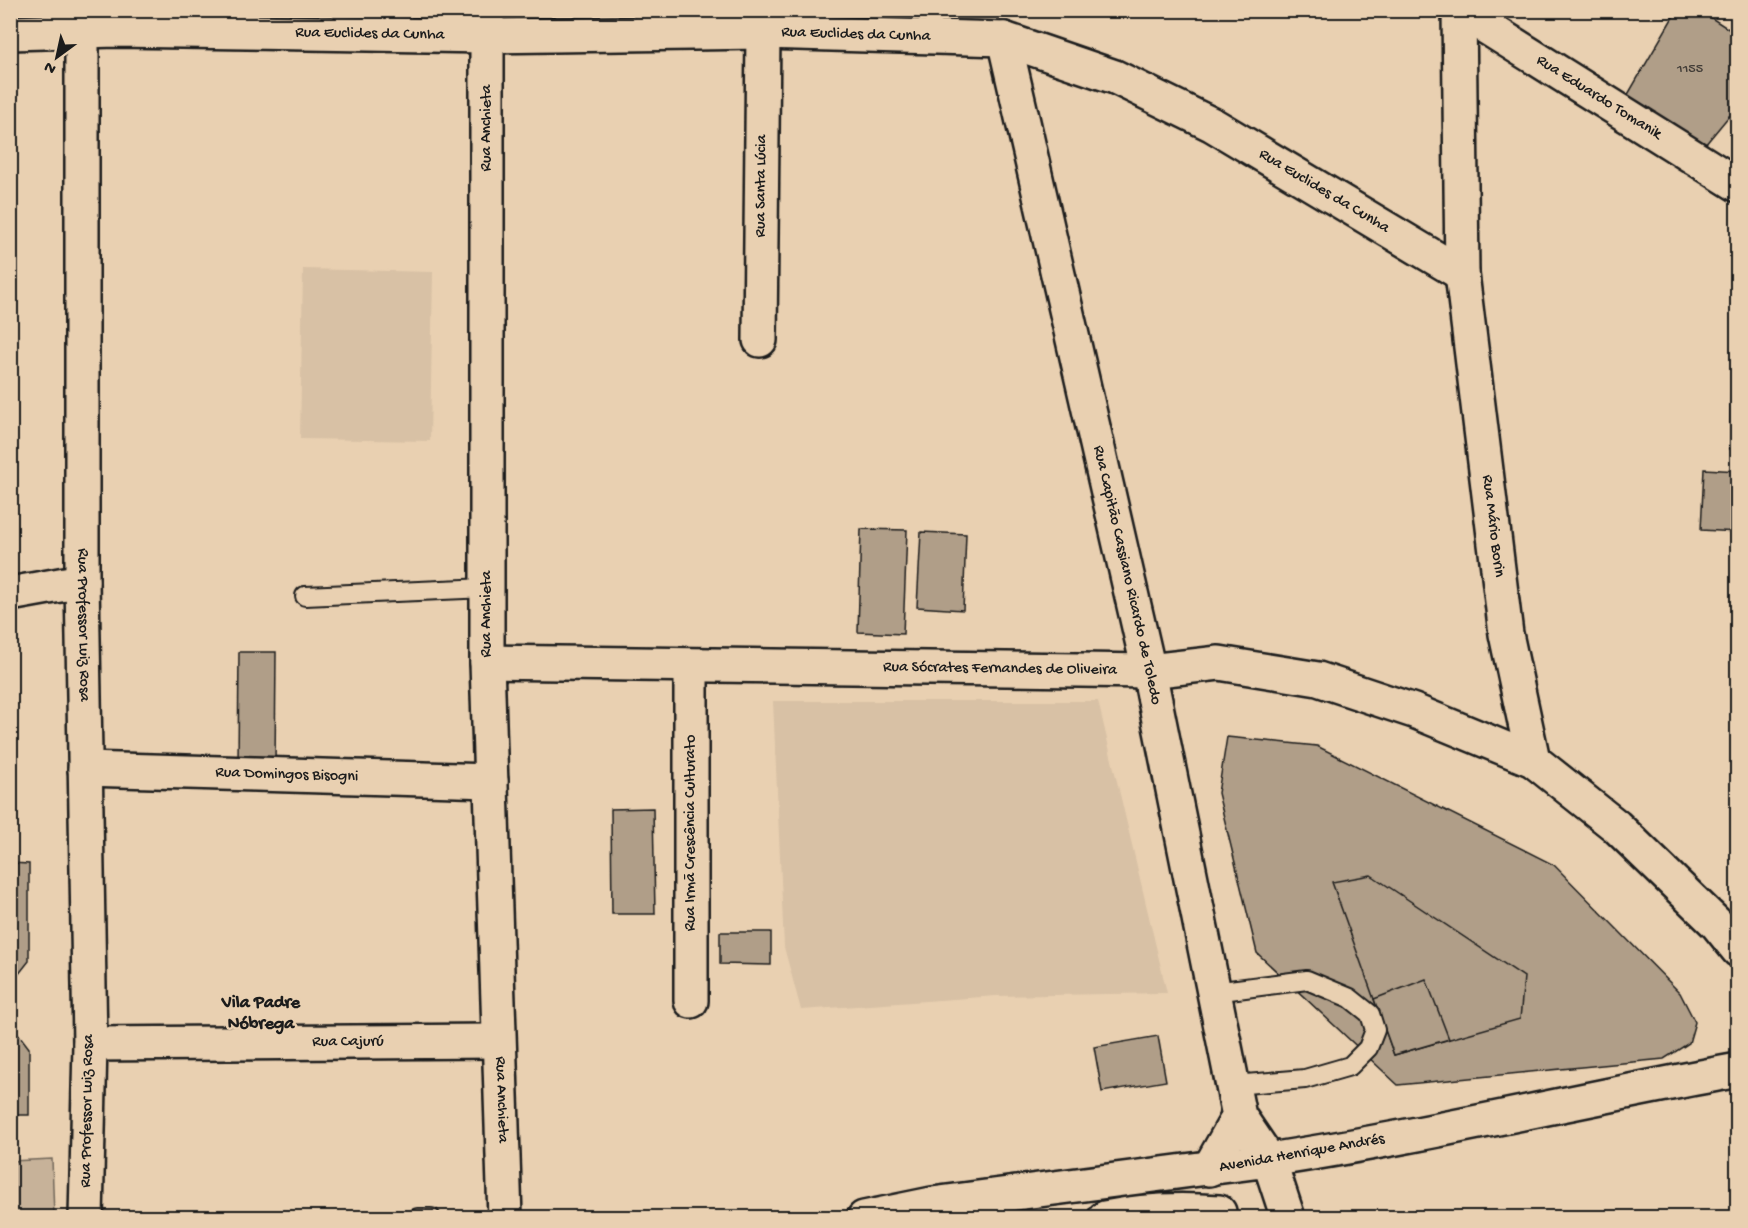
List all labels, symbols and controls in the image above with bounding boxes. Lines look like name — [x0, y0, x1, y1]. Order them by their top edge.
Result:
street label: Rua Euclides da Cunha — [295, 23, 446, 45]
street label: Rua Euclides da Cunha — [781, 23, 932, 46]
north arrow — [27, 27, 87, 87]
street label: Rua Eduardo Tomanik — [1533, 51, 1667, 145]
text: N — [41, 56, 60, 77]
house number: 1155 — [1676, 61, 1703, 78]
street label: Rua Anchieta — [478, 84, 497, 171]
street label: Rua Santa Lúcia — [751, 133, 772, 238]
street label: Rua Euclides da Cunha — [1255, 145, 1394, 238]
street label: Rua Capitão Cassiano Ricardo de Toledo — [1088, 444, 1165, 706]
street label: Rua Mário Borin — [1477, 474, 1509, 579]
street label: Rua Professor Luiz Rosa — [72, 548, 94, 703]
street label: Rua Anchieta — [478, 570, 497, 657]
street label: Rua Sócrates Fernandes de Oliveira — [883, 658, 1118, 680]
street label: Rua Irmã Crescência Culturato — [682, 735, 701, 931]
street label: Rua Domingos Bisogni — [215, 763, 359, 787]
district label: Vila Padre Nóbrega — [221, 993, 301, 1035]
street label: Rua Cajurú — [312, 1032, 384, 1052]
street label: Rua Professor Luiz Rosa — [77, 1033, 99, 1188]
street label: Rua Anchieta — [490, 1056, 512, 1145]
street label: Avenida Henrique Andrés — [1218, 1130, 1387, 1178]

